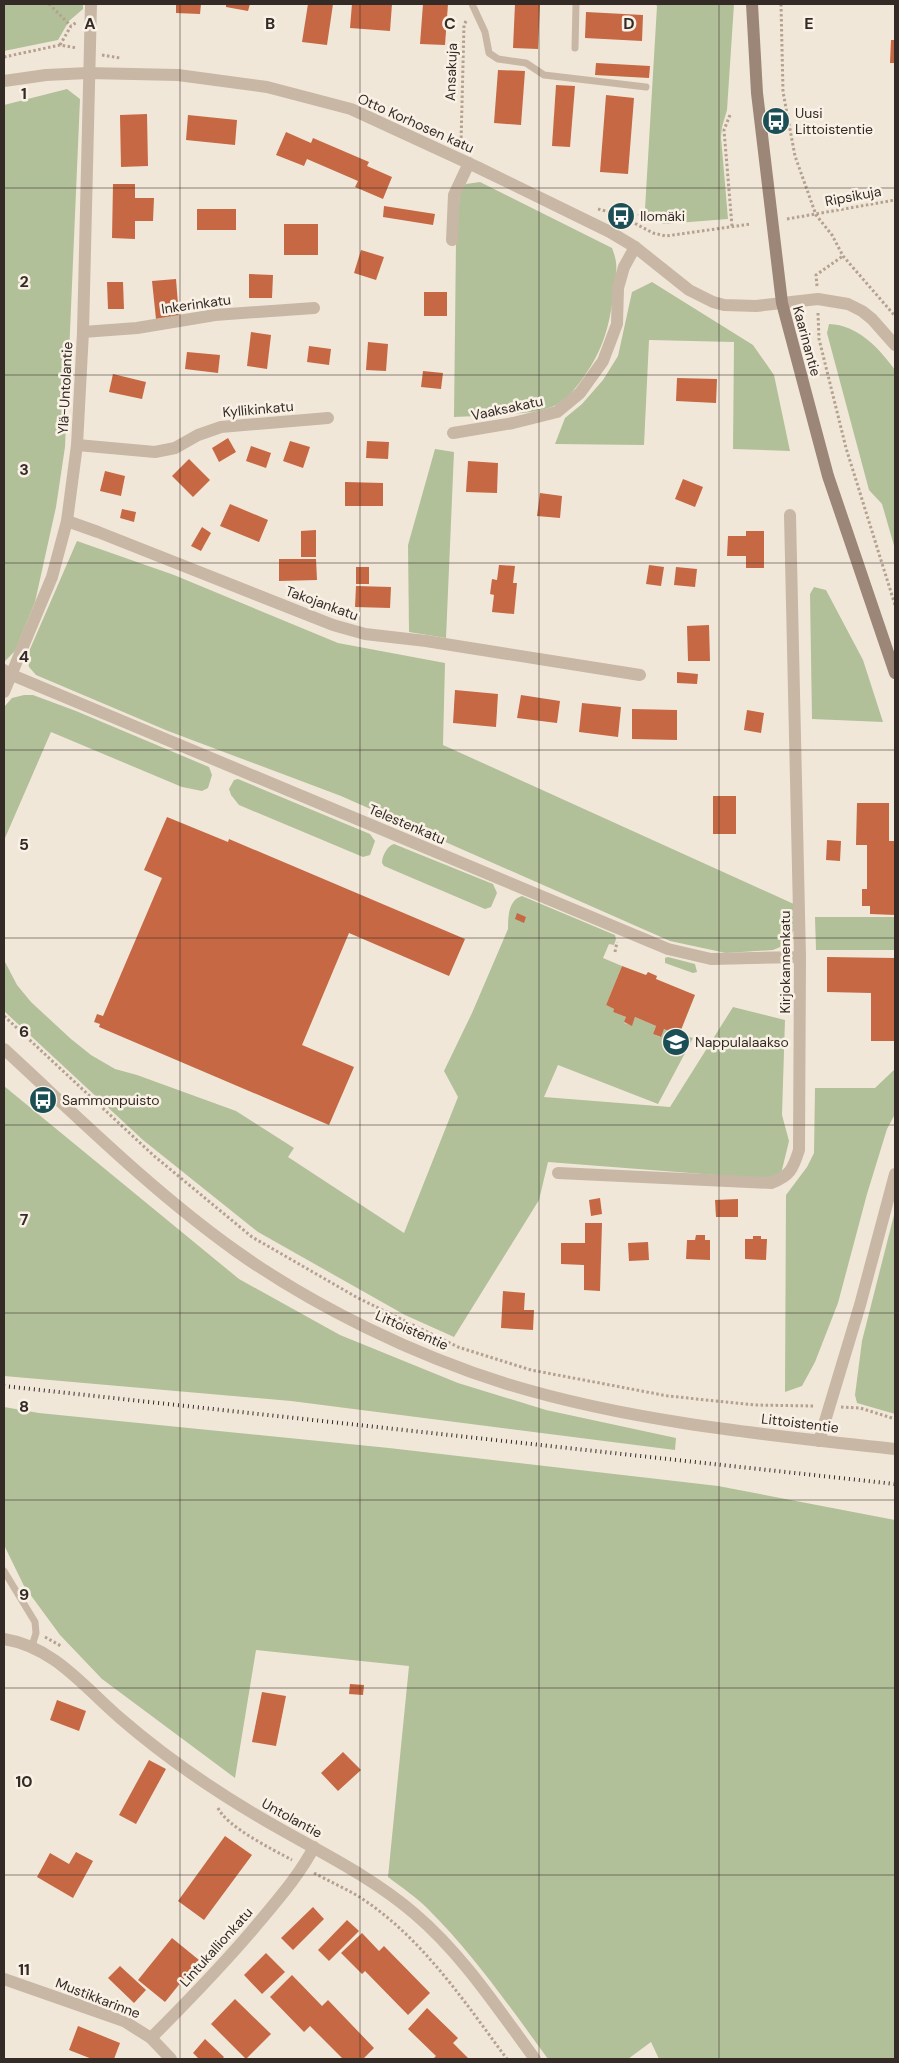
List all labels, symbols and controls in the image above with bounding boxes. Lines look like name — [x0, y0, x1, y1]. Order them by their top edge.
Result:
text: A — [84, 13, 96, 34]
text: B — [265, 13, 275, 34]
text: C — [444, 13, 456, 34]
text: D — [623, 13, 635, 34]
text: E — [804, 13, 814, 34]
street label: Ansakuja — [441, 43, 461, 101]
text: 1 — [21, 83, 27, 104]
street label: Otto Korhosen katu — [355, 89, 477, 157]
place label: Uusi Littoistentie — [795, 104, 873, 138]
bus stop icon: Uusi Littoistentie — [761, 106, 791, 136]
street label: Ripsikuja — [823, 182, 883, 210]
bus stop icon: Ilomäki — [606, 201, 636, 231]
place label: Ilomäki — [640, 207, 685, 225]
text: 2 — [19, 271, 29, 292]
street label: Inkerinkatu — [160, 290, 232, 318]
street label: Kaarinantie — [789, 304, 825, 378]
street label: Ylä-Untolantie — [54, 341, 76, 435]
street label: Vaaksakatu — [469, 392, 545, 424]
street label: Kyllikinkatu — [222, 397, 294, 421]
text: 3 — [19, 459, 29, 480]
street label: Takojankatu — [283, 581, 361, 625]
text: 4 — [19, 646, 29, 667]
street label: Telestenkatu — [366, 800, 448, 848]
text: 5 — [19, 834, 29, 855]
street label: Kirjokannenkatu — [776, 910, 794, 1014]
text: 6 — [19, 1021, 29, 1042]
school or university icon: Nappulalaakso — [661, 1027, 691, 1057]
place label: Nappulalaakso — [695, 1033, 789, 1051]
bus stop icon: Sammonpuisto — [28, 1085, 58, 1115]
place label: Sammonpuisto — [62, 1091, 159, 1109]
text: 7 — [20, 1209, 29, 1230]
street label: Littoistentie — [373, 1306, 451, 1354]
text: 8 — [19, 1396, 29, 1417]
street label: Littoistentie — [760, 1409, 840, 1437]
text: 9 — [19, 1584, 29, 1605]
text: 10 — [15, 1771, 33, 1792]
street label: Untolantie — [259, 1794, 325, 1842]
street label: Lintukallionkatu — [176, 1904, 256, 1990]
text: 11 — [18, 1959, 30, 1980]
street label: Mustikkarinne — [53, 1974, 143, 2022]

